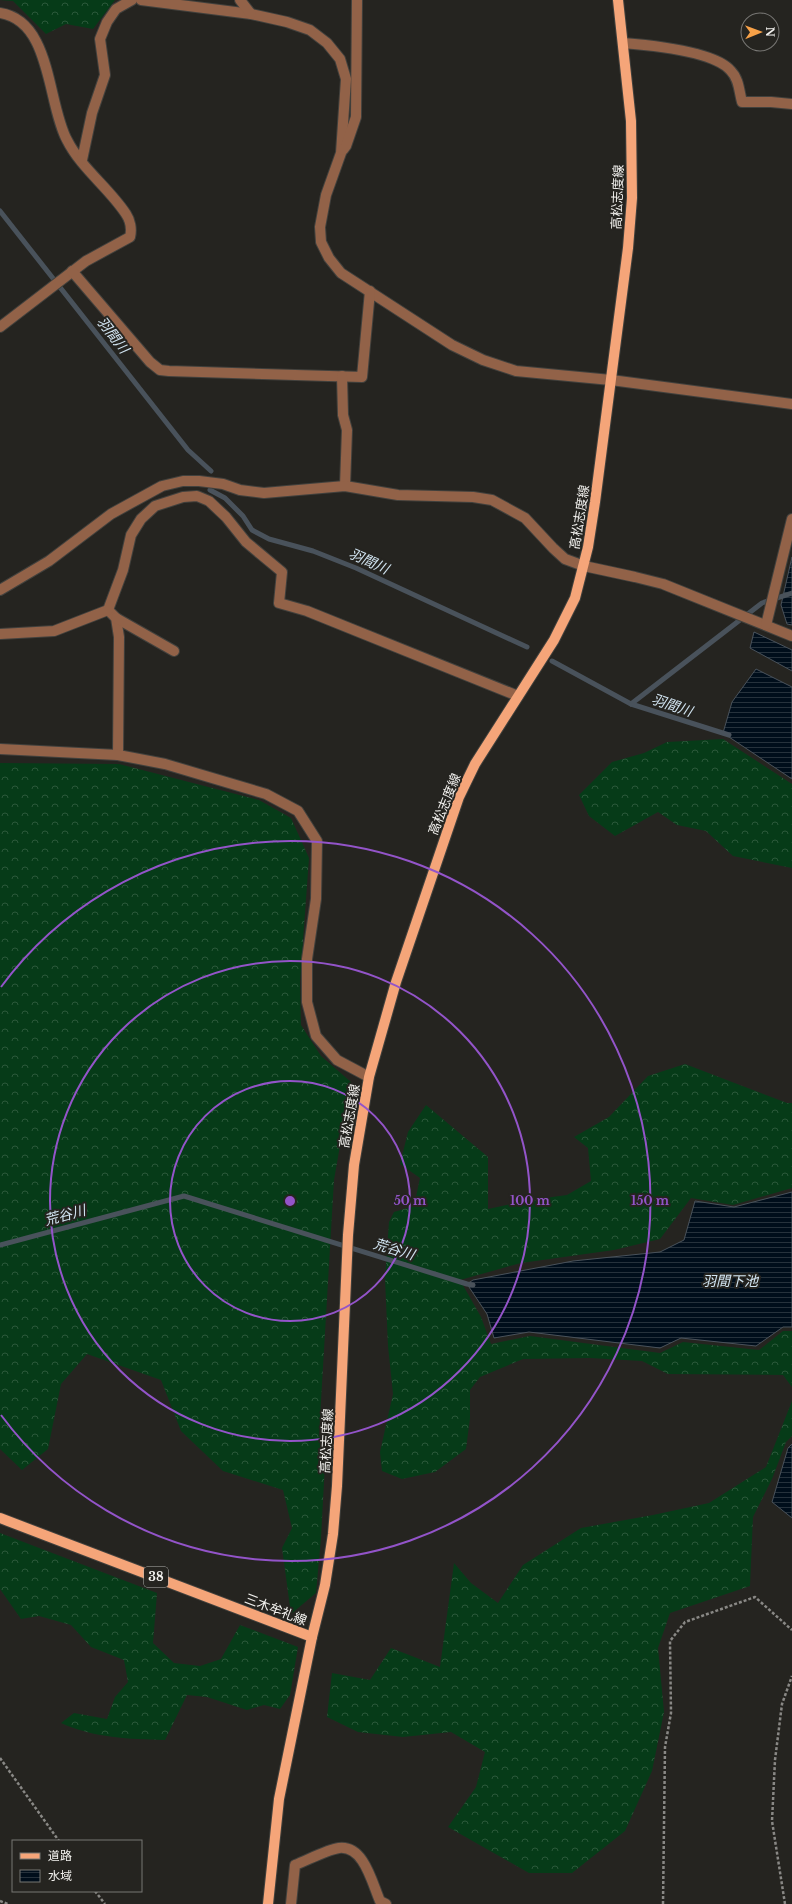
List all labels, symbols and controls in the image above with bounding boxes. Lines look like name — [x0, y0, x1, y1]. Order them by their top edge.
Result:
north arrow — [740, 12, 780, 52]
text: N — [763, 27, 777, 38]
street label: 高松志度線 — [608, 164, 627, 230]
water label: 羽間川 — [93, 313, 134, 359]
street label: 高松志度線 — [566, 484, 593, 551]
water label: 羽間川 — [346, 544, 394, 579]
water label: 羽間川 — [649, 690, 697, 721]
street label: 高松志度線 — [424, 771, 465, 838]
street label: 高松志度線 — [335, 1083, 364, 1150]
text: 50 m — [394, 1193, 427, 1208]
text: 100 m — [510, 1193, 551, 1208]
text: 150 m — [631, 1193, 670, 1208]
centre of rings — [283, 1194, 297, 1208]
water label: 荒谷川 — [42, 1200, 90, 1229]
water label: 荒谷川 — [371, 1234, 419, 1264]
water label: 羽間下池 — [702, 1272, 760, 1290]
street label: 高松志度線 — [316, 1408, 337, 1474]
road number: 38 — [144, 1567, 168, 1587]
street label: 三木牟礼線 — [242, 1590, 309, 1629]
legend — [12, 1840, 142, 1892]
text: 道路 — [48, 1848, 72, 1863]
text: 水域 — [48, 1868, 72, 1883]

